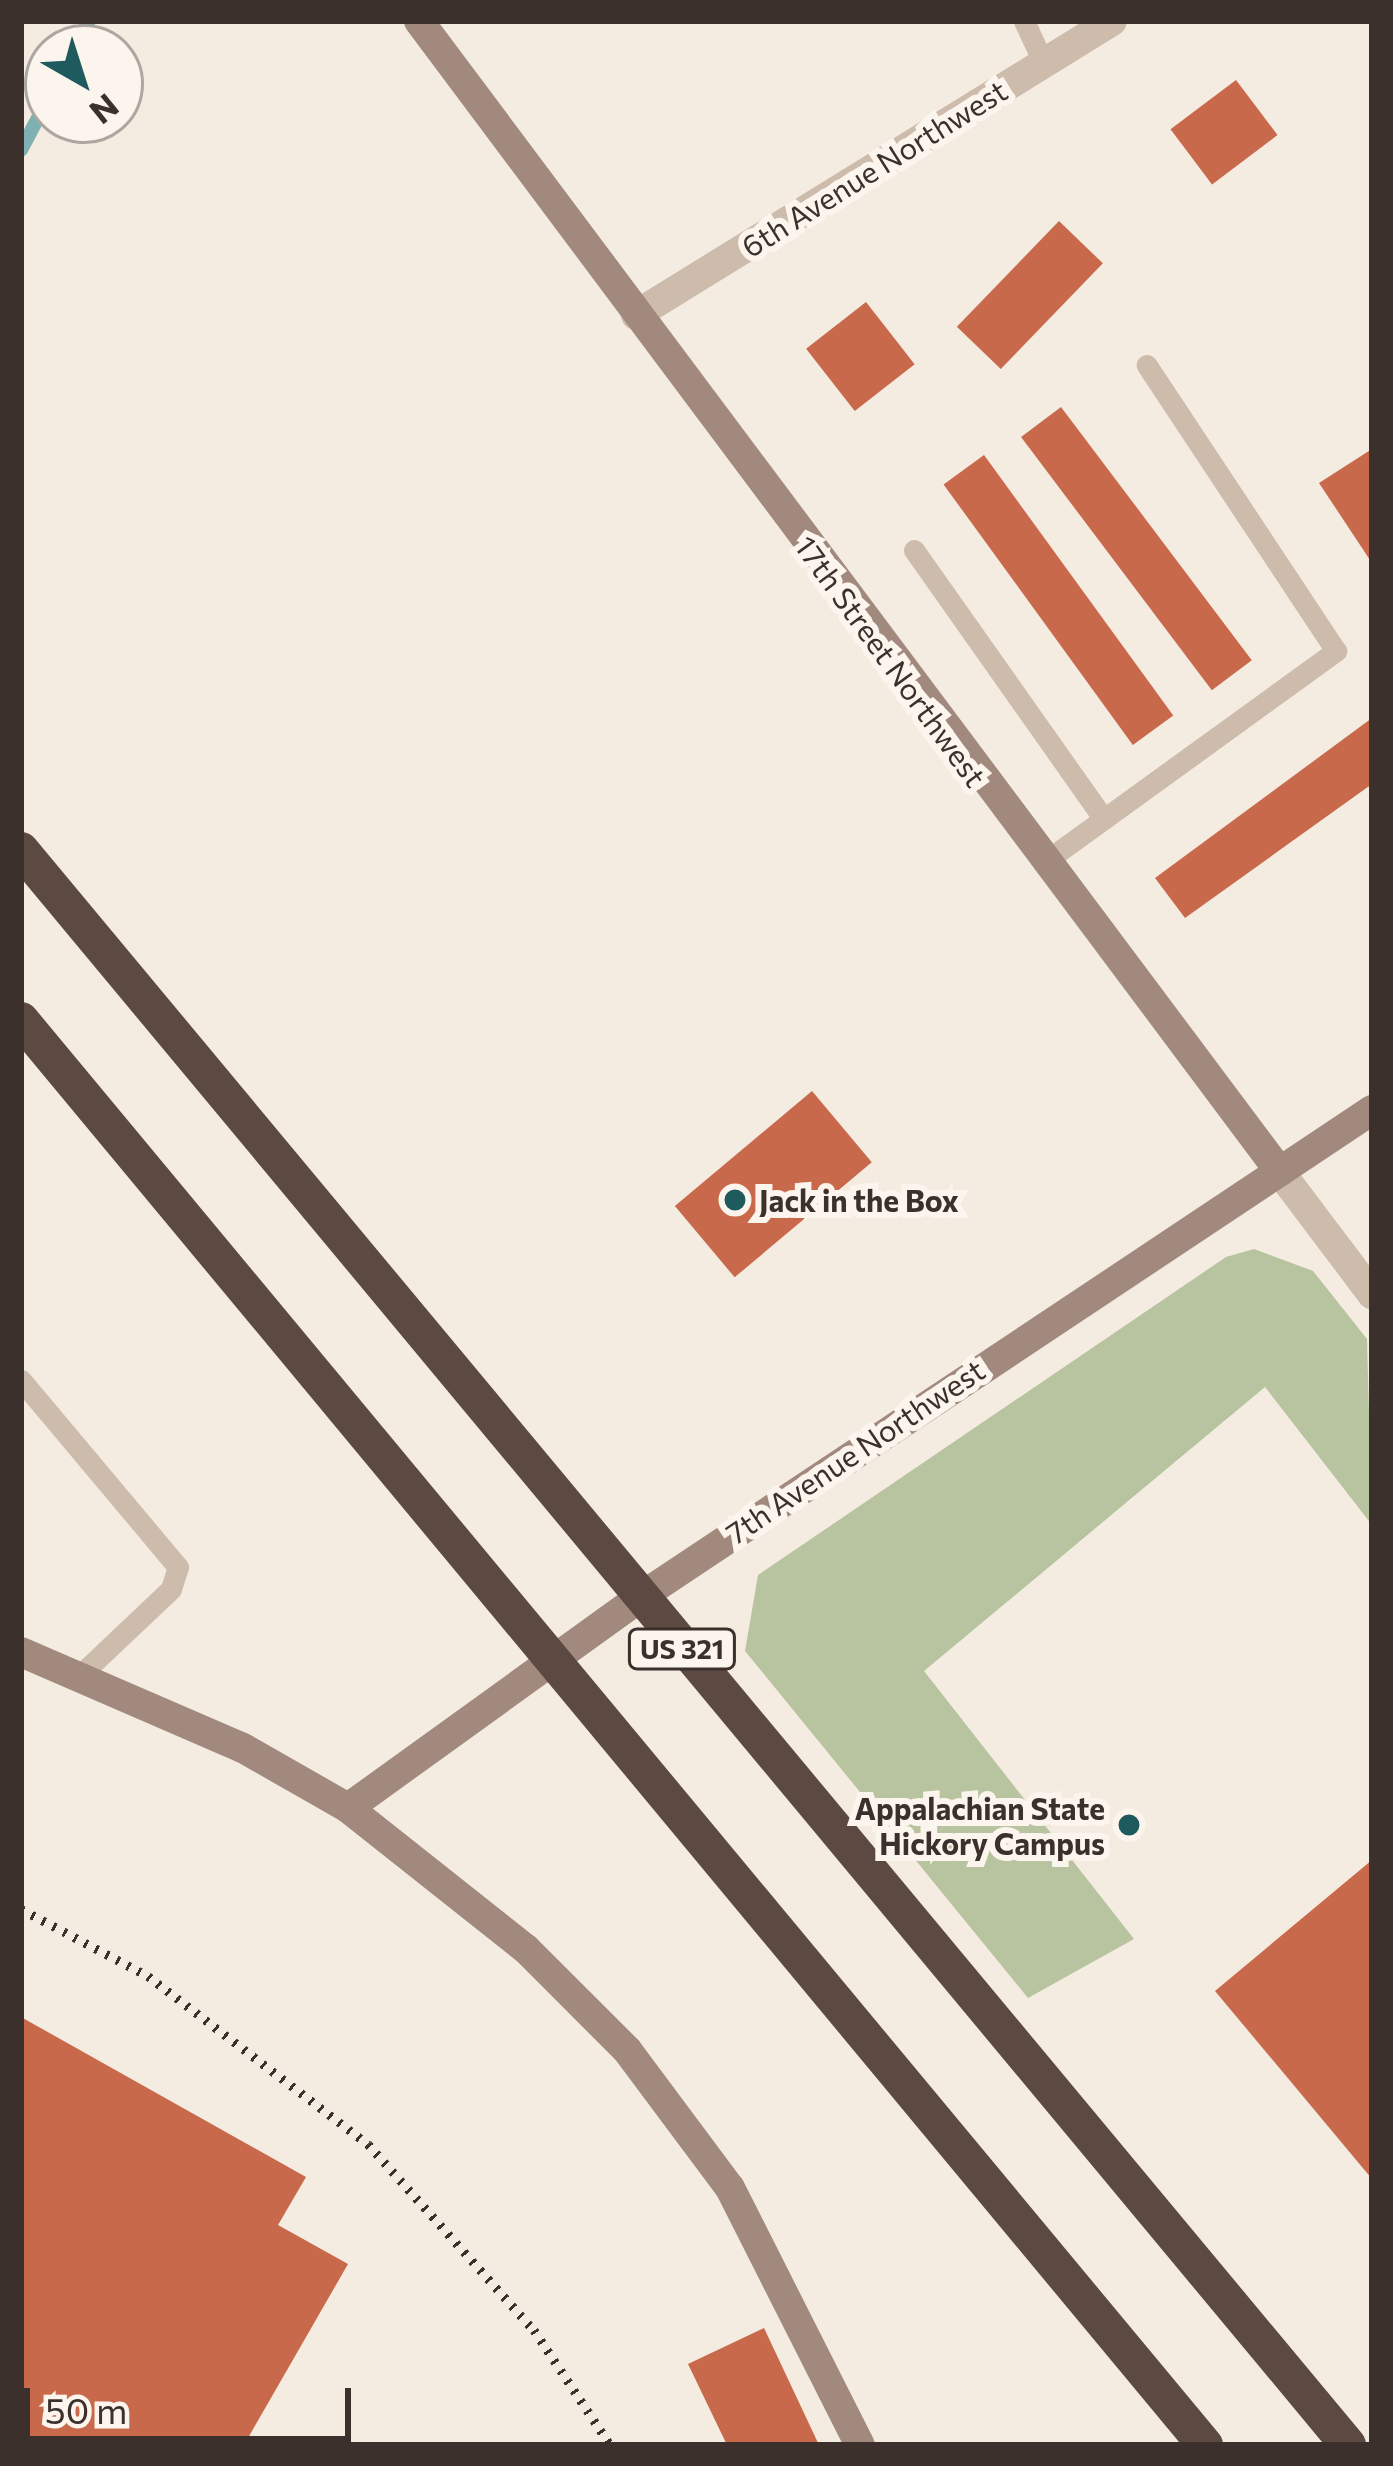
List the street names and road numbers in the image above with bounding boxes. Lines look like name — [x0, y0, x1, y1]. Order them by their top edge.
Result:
street label: 6th Avenue Northwest — [735, 72, 1013, 264]
street label: 17th Street Northwest — [788, 529, 994, 793]
street label: 7th Avenue Northwest — [719, 1351, 991, 1551]
road number: US 321 — [625, 1628, 739, 1670]

